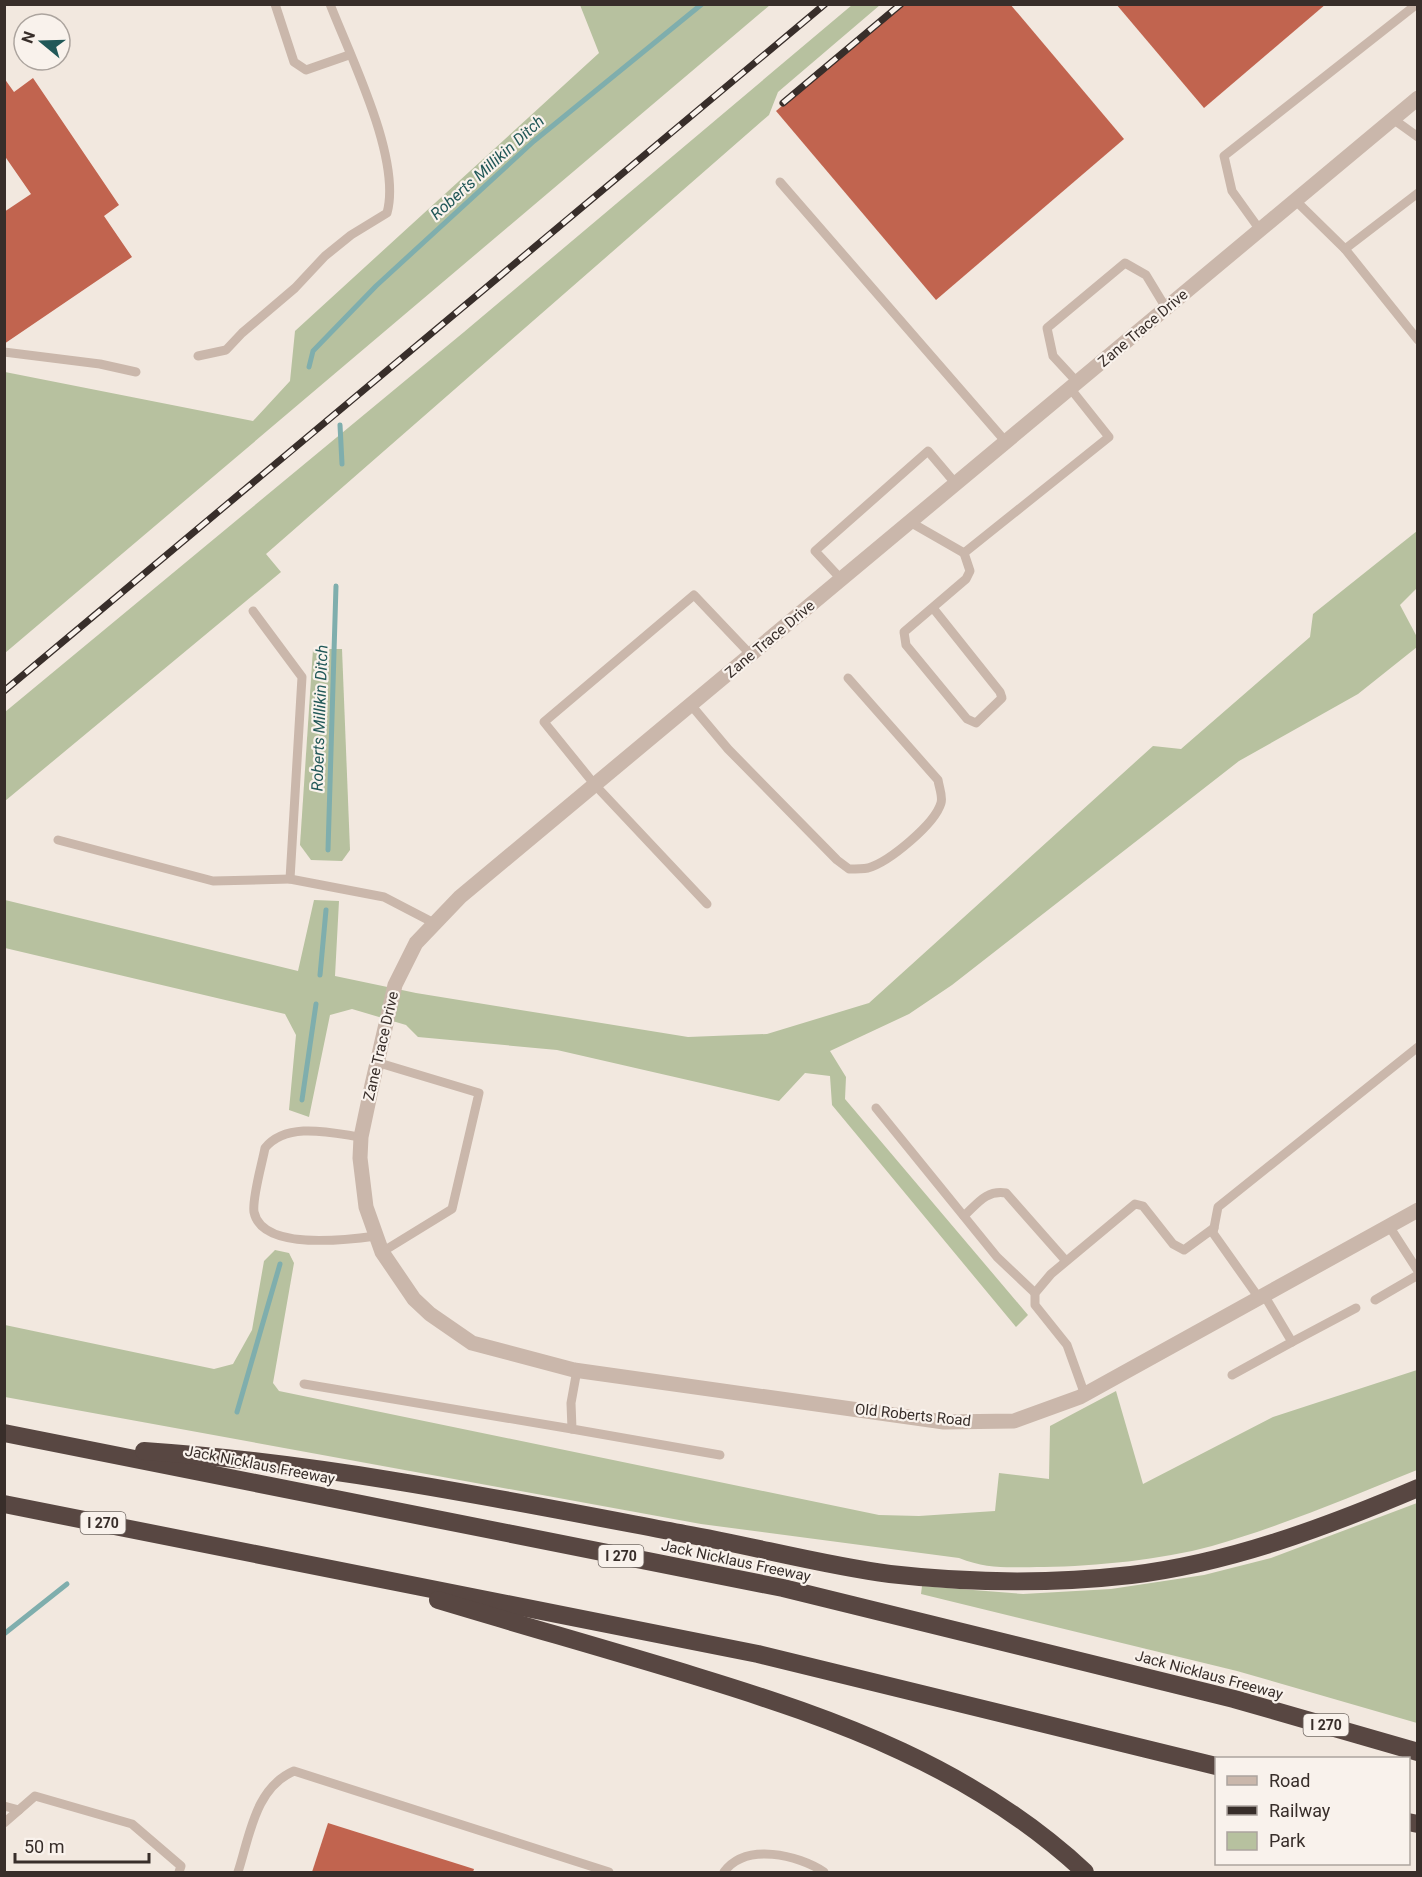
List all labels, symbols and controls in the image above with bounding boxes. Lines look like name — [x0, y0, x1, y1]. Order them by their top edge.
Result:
north arrow — [12, 12, 72, 72]
text: N — [17, 29, 39, 46]
water label: Roberts Millikin Ditch — [427, 111, 548, 223]
street label: Zane Trace Drive — [1095, 285, 1191, 371]
street label: Zane Trace Drive — [722, 596, 818, 682]
water label: Roberts Millikin Ditch — [307, 644, 332, 792]
street label: Zane Trace Drive — [360, 990, 402, 1102]
street label: Old Roberts Road — [854, 1400, 972, 1430]
street label: Jack Nicklaus Freeway — [184, 1442, 336, 1488]
road number: I 270 — [80, 1512, 126, 1534]
street label: Jack Nicklaus Freeway — [660, 1536, 812, 1586]
road number: I 270 — [598, 1545, 644, 1567]
street label: Jack Nicklaus Freeway — [1133, 1647, 1285, 1703]
road number: I 270 — [1304, 1714, 1348, 1736]
legend — [1215, 1757, 1410, 1865]
text: Road — [1269, 1770, 1310, 1791]
text: Railway — [1269, 1800, 1331, 1821]
scale bar — [15, 1826, 148, 1864]
text: Park — [1269, 1830, 1306, 1851]
text: 50 m — [24, 1836, 64, 1857]

